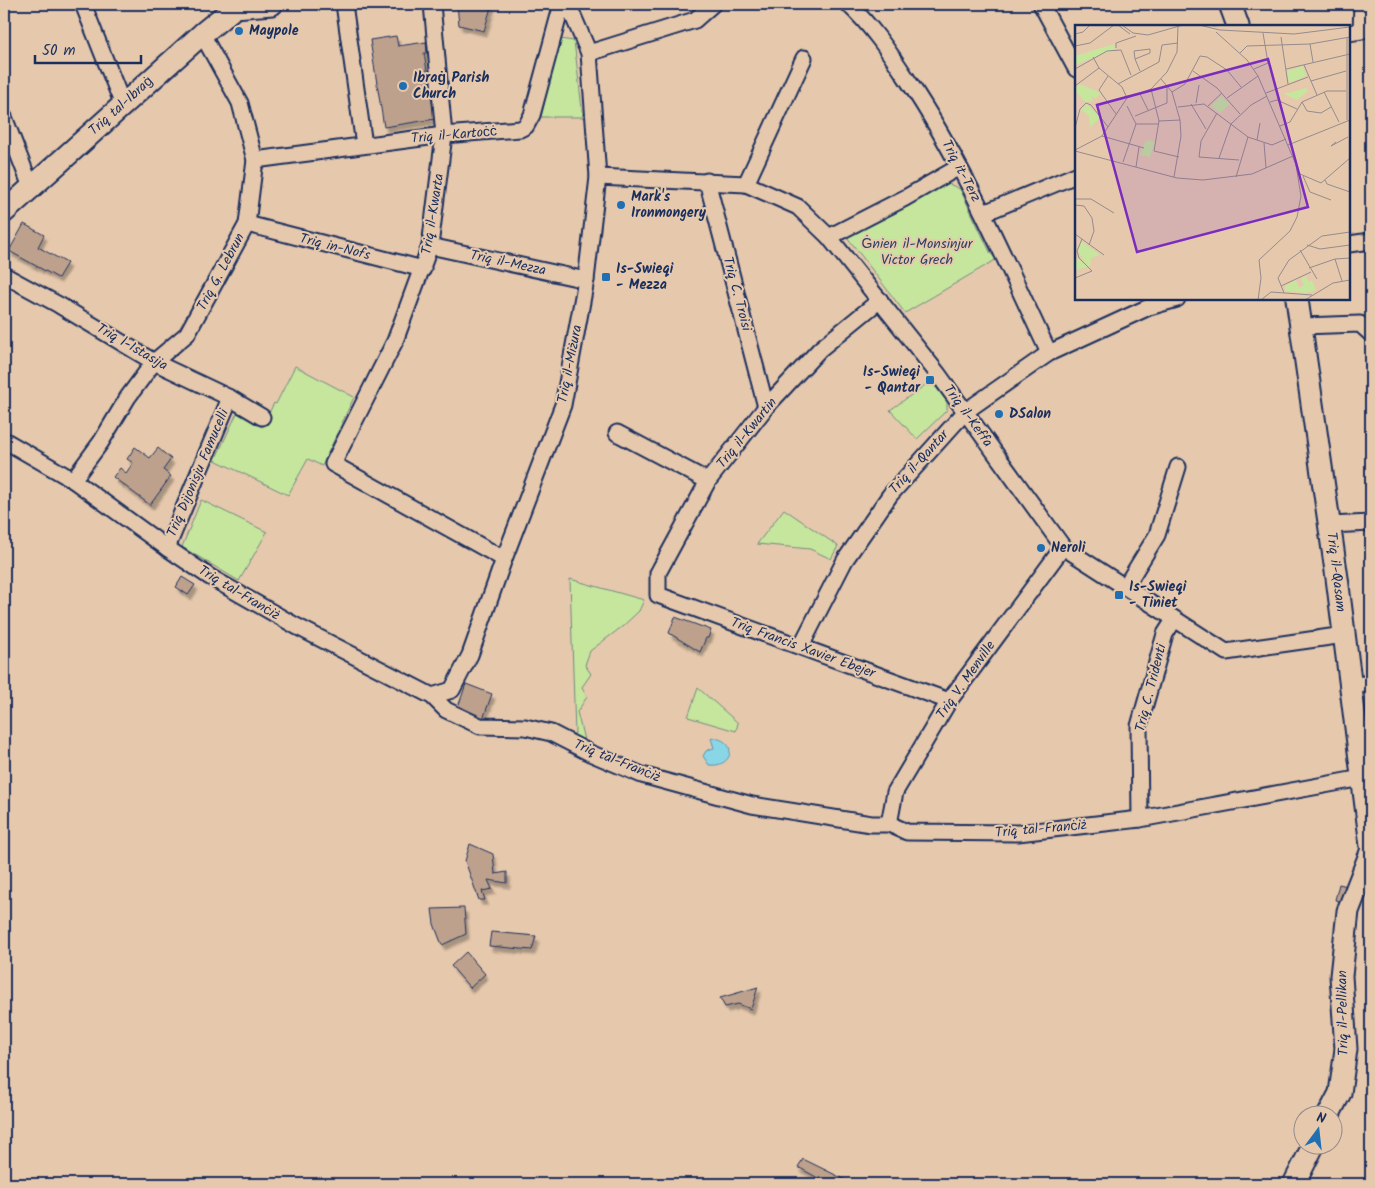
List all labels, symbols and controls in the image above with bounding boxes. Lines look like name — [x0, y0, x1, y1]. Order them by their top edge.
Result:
place label: Maypole — [249, 20, 299, 42]
marker: Maypole — [233, 25, 245, 37]
inset map — [1075, 25, 1350, 300]
scale bar — [35, 32, 141, 64]
text: 50 m — [42, 39, 76, 63]
place label: Ibraġ Parish Church — [413, 67, 489, 105]
street label: Triq tal-Ibraġ — [84, 71, 158, 141]
marker: Ibraġ Parish Church — [397, 80, 409, 92]
street label: Triq il-Kartoċċ — [410, 120, 498, 150]
street label: Triq it-Terz — [935, 136, 987, 206]
street label: Triq il-Kwarta — [416, 172, 450, 256]
place label: Mark's Ironmongery — [631, 186, 707, 224]
marker: Mark's Ironmongery — [615, 199, 627, 211]
street label: Triq in-Nofs — [297, 228, 373, 266]
street label: Triq G. Lebrun — [191, 229, 251, 315]
park label: Ġnien il-Monsinjur Victor Grech — [862, 233, 974, 271]
street label: Triq il-Mezza — [468, 244, 548, 282]
street label: Triq C. Troisi — [717, 254, 758, 334]
place label: Is-Swieqi - Mezza — [616, 258, 674, 296]
marker: Is-Swieqi - Mezza — [600, 271, 612, 283]
street label: Triq l-Istasija — [92, 318, 172, 376]
street label: Triq il-Miżura — [552, 323, 588, 405]
place label: Is-Swieqi - Qantar — [863, 361, 921, 399]
marker: Is-Swieqi - Qantar — [924, 374, 936, 386]
street label: Triq il-Keffa — [938, 380, 998, 452]
street label: Triq il-Kwartin — [711, 393, 783, 473]
place label: DSalon — [1009, 403, 1051, 425]
street label: Triq Dijonisju Famucelli — [161, 405, 235, 540]
marker: DSalon — [993, 408, 1005, 420]
street label: Triq il-Qantar — [884, 424, 955, 499]
street label: Triq il-Qasam — [1320, 531, 1352, 613]
place label: Neroli — [1051, 537, 1086, 559]
marker: Neroli — [1035, 542, 1047, 554]
street label: Triq tal-Franċiż — [194, 560, 284, 626]
place label: Is-Swieqi - Tiniet — [1129, 576, 1187, 614]
marker: Is-Swieqi - Tiniet — [1113, 589, 1125, 601]
street label: Triq Francis Xavier Ebejer — [728, 612, 880, 685]
street label: Triq V. Menville — [931, 636, 1002, 724]
street label: Triq C. Tridenti — [1129, 641, 1173, 734]
street label: Triq tal-Franċiż — [570, 734, 664, 788]
street label: Triq tal-Franċiż — [994, 814, 1088, 844]
street label: Triq il-Pellikan — [1331, 970, 1355, 1056]
north arrow — [1292, 1106, 1342, 1156]
text: N — [1314, 1107, 1328, 1130]

